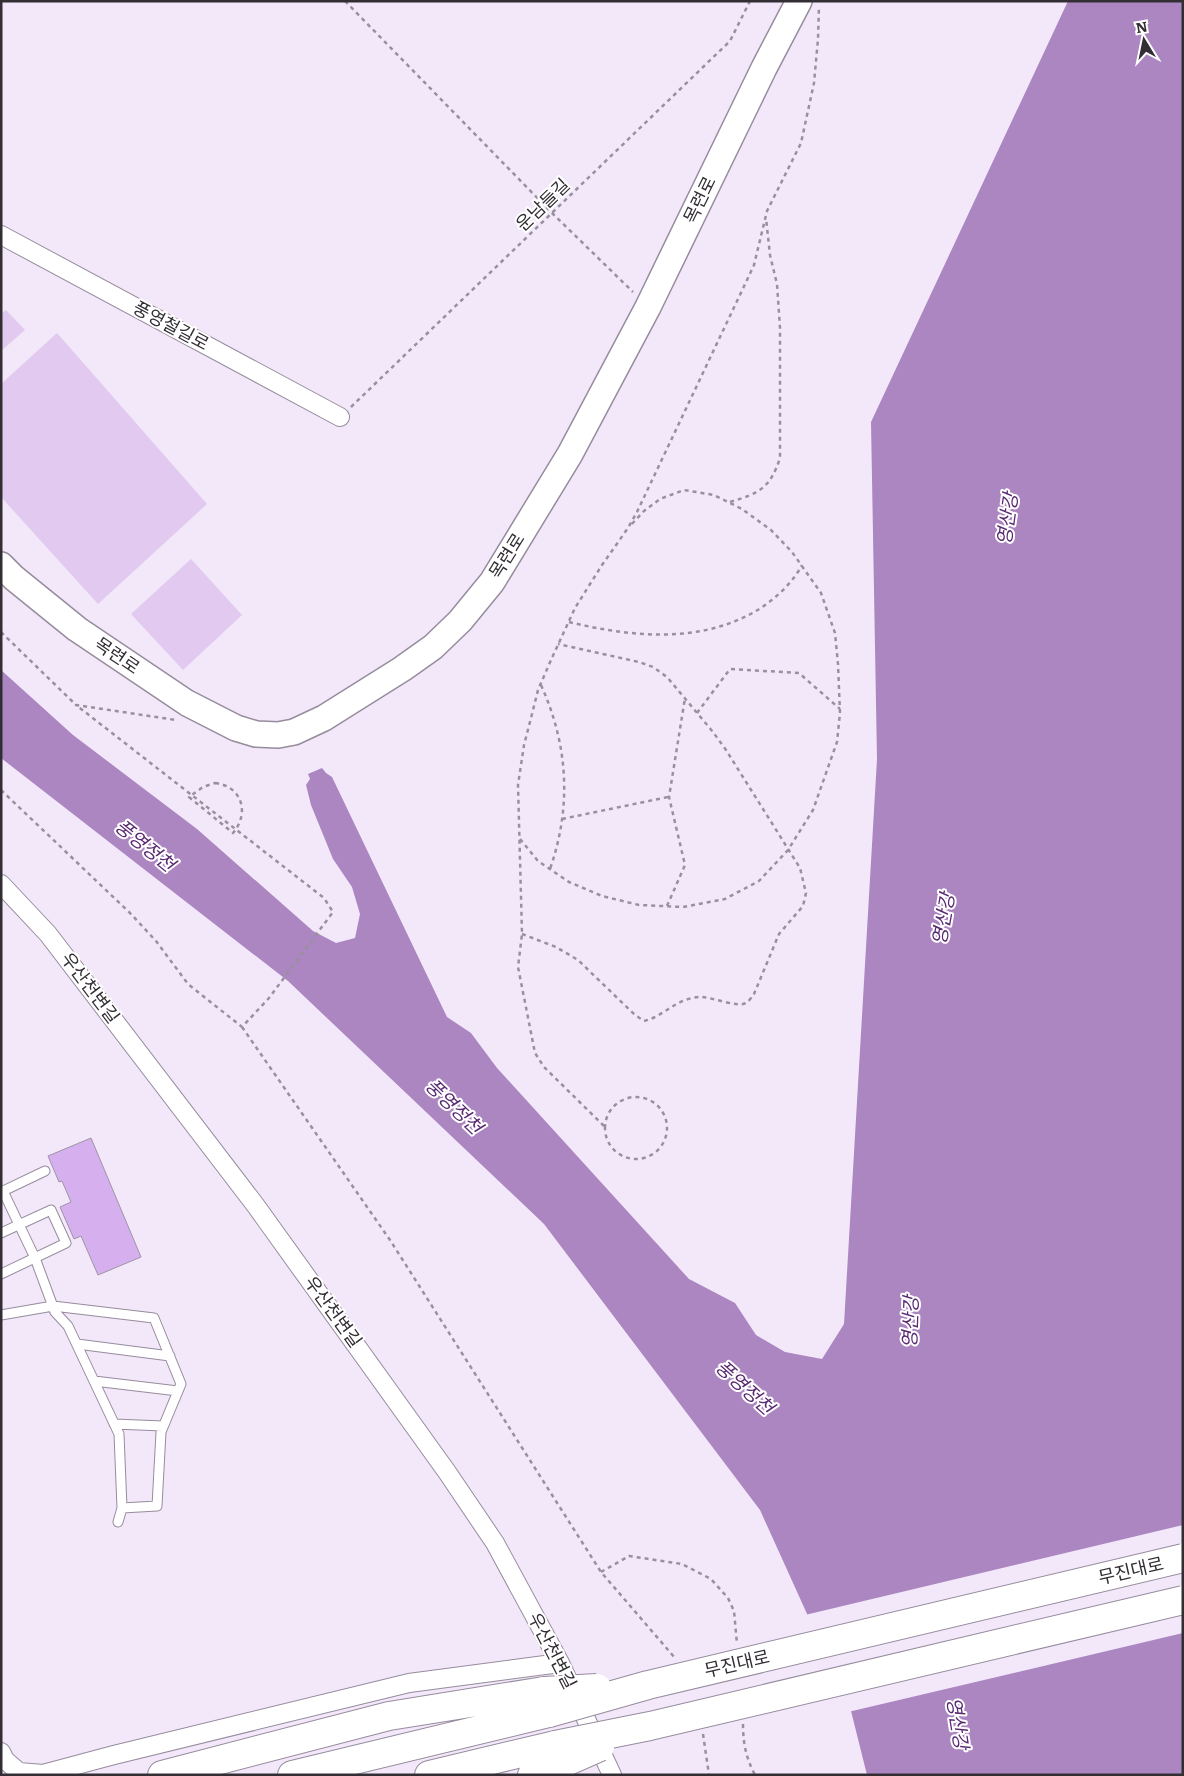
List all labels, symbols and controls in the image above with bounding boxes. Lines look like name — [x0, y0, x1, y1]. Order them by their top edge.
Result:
north arrow — [1119, 15, 1169, 65]
text: N — [1134, 15, 1149, 37]
street label: 운남들길 — [509, 171, 575, 237]
street label: 목련로 — [676, 171, 722, 228]
street label: 풍영철길로 — [129, 293, 215, 356]
water label: 영산강 — [988, 488, 1024, 547]
street label: 목련로 — [481, 527, 530, 583]
street label: 목련로 — [90, 630, 146, 680]
water label: 풍영정천 — [110, 811, 183, 878]
water label: 영산강 — [924, 888, 961, 947]
street label: 우산천변길 — [55, 946, 127, 1028]
water label: 풍영정천 — [420, 1071, 491, 1141]
street label: 우산천변길 — [299, 1270, 369, 1353]
water label: 영산강 — [894, 1293, 924, 1349]
water label: 풍영정천 — [710, 1352, 782, 1421]
street label: 무진대로 — [1095, 1549, 1166, 1590]
street label: 우산천변길 — [523, 1607, 584, 1693]
street label: 무진대로 — [701, 1642, 772, 1683]
water label: 영산강 — [941, 1695, 977, 1753]

